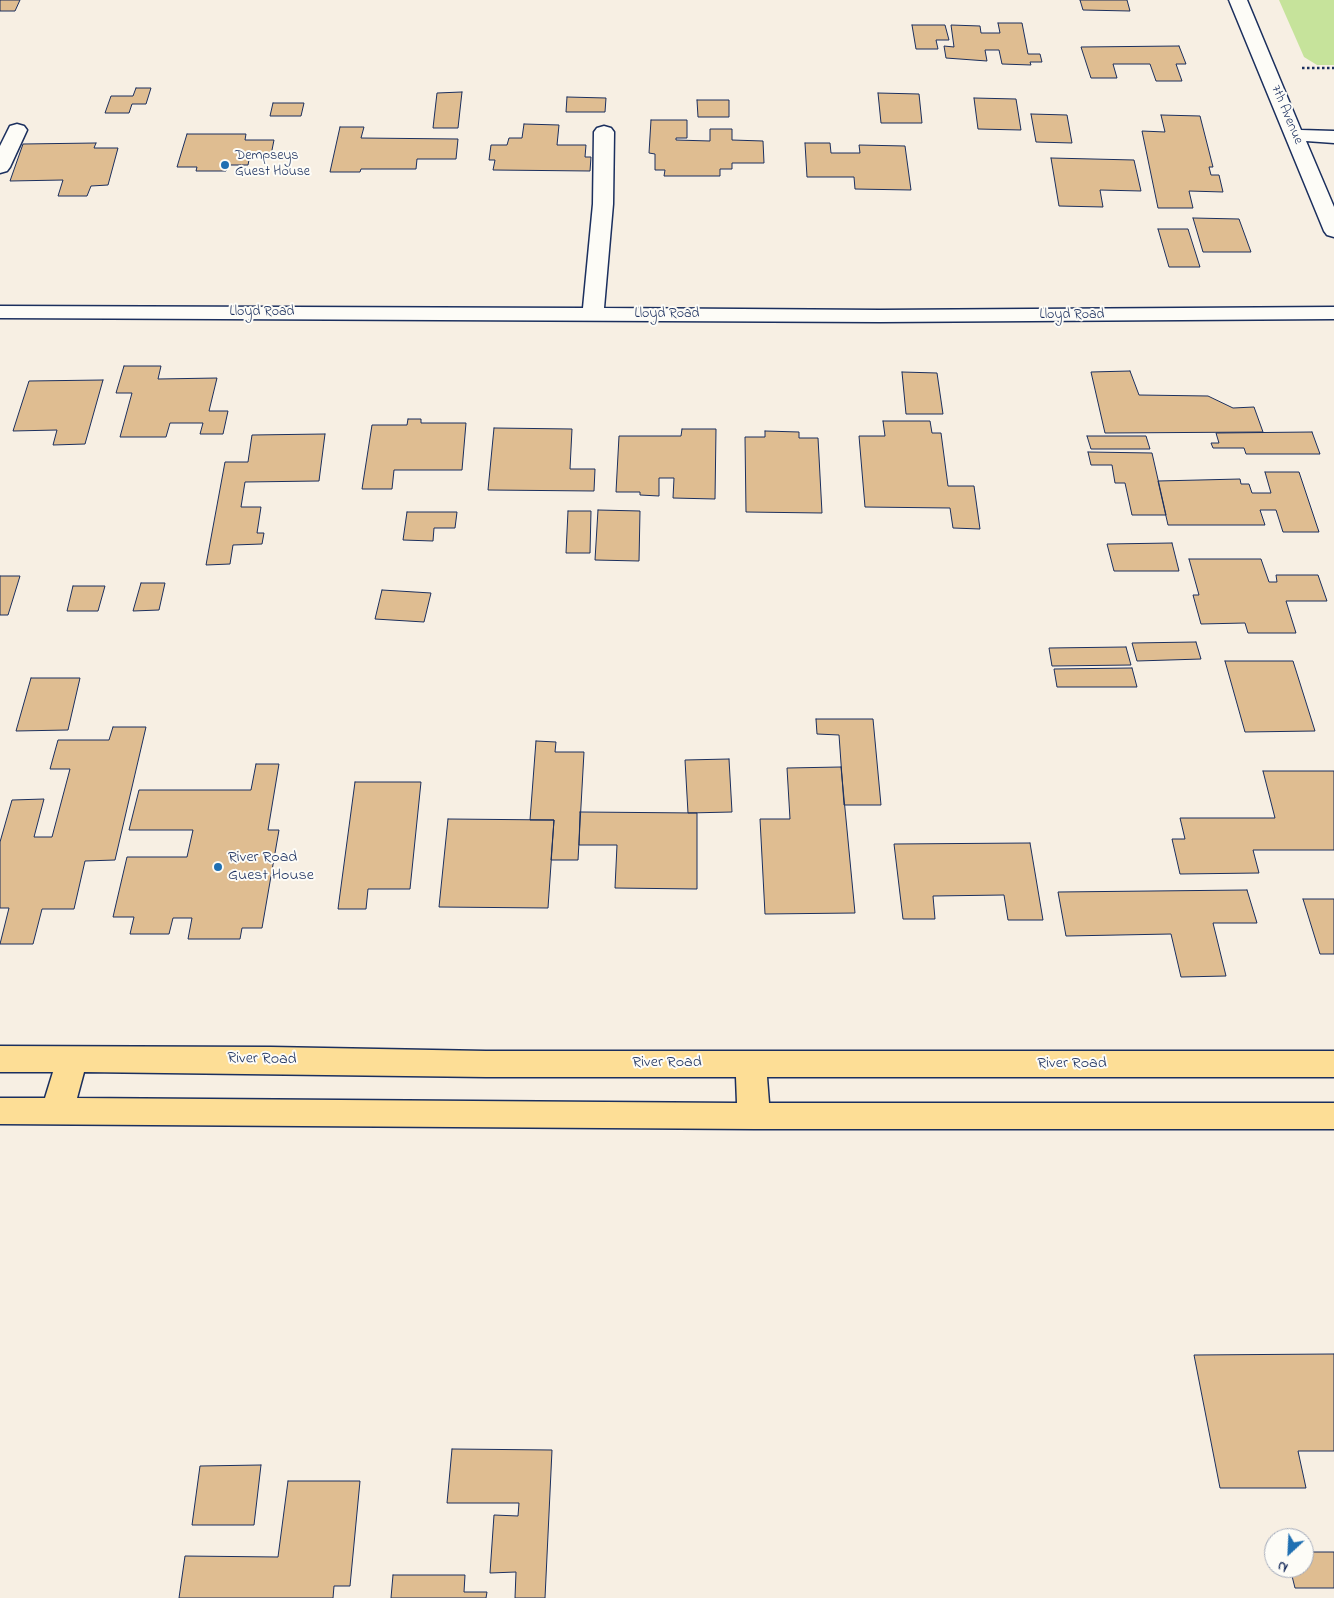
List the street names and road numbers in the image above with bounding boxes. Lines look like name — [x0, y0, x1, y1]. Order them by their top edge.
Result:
street label: 7th Avenue — [1266, 83, 1306, 147]
street label: Lloyd Road — [230, 305, 294, 321]
street label: Lloyd Road — [635, 307, 699, 323]
street label: Lloyd Road — [1040, 308, 1104, 324]
street label: River Road — [227, 1050, 297, 1070]
street label: River Road — [632, 1053, 702, 1073]
street label: River Road — [1037, 1054, 1107, 1074]

